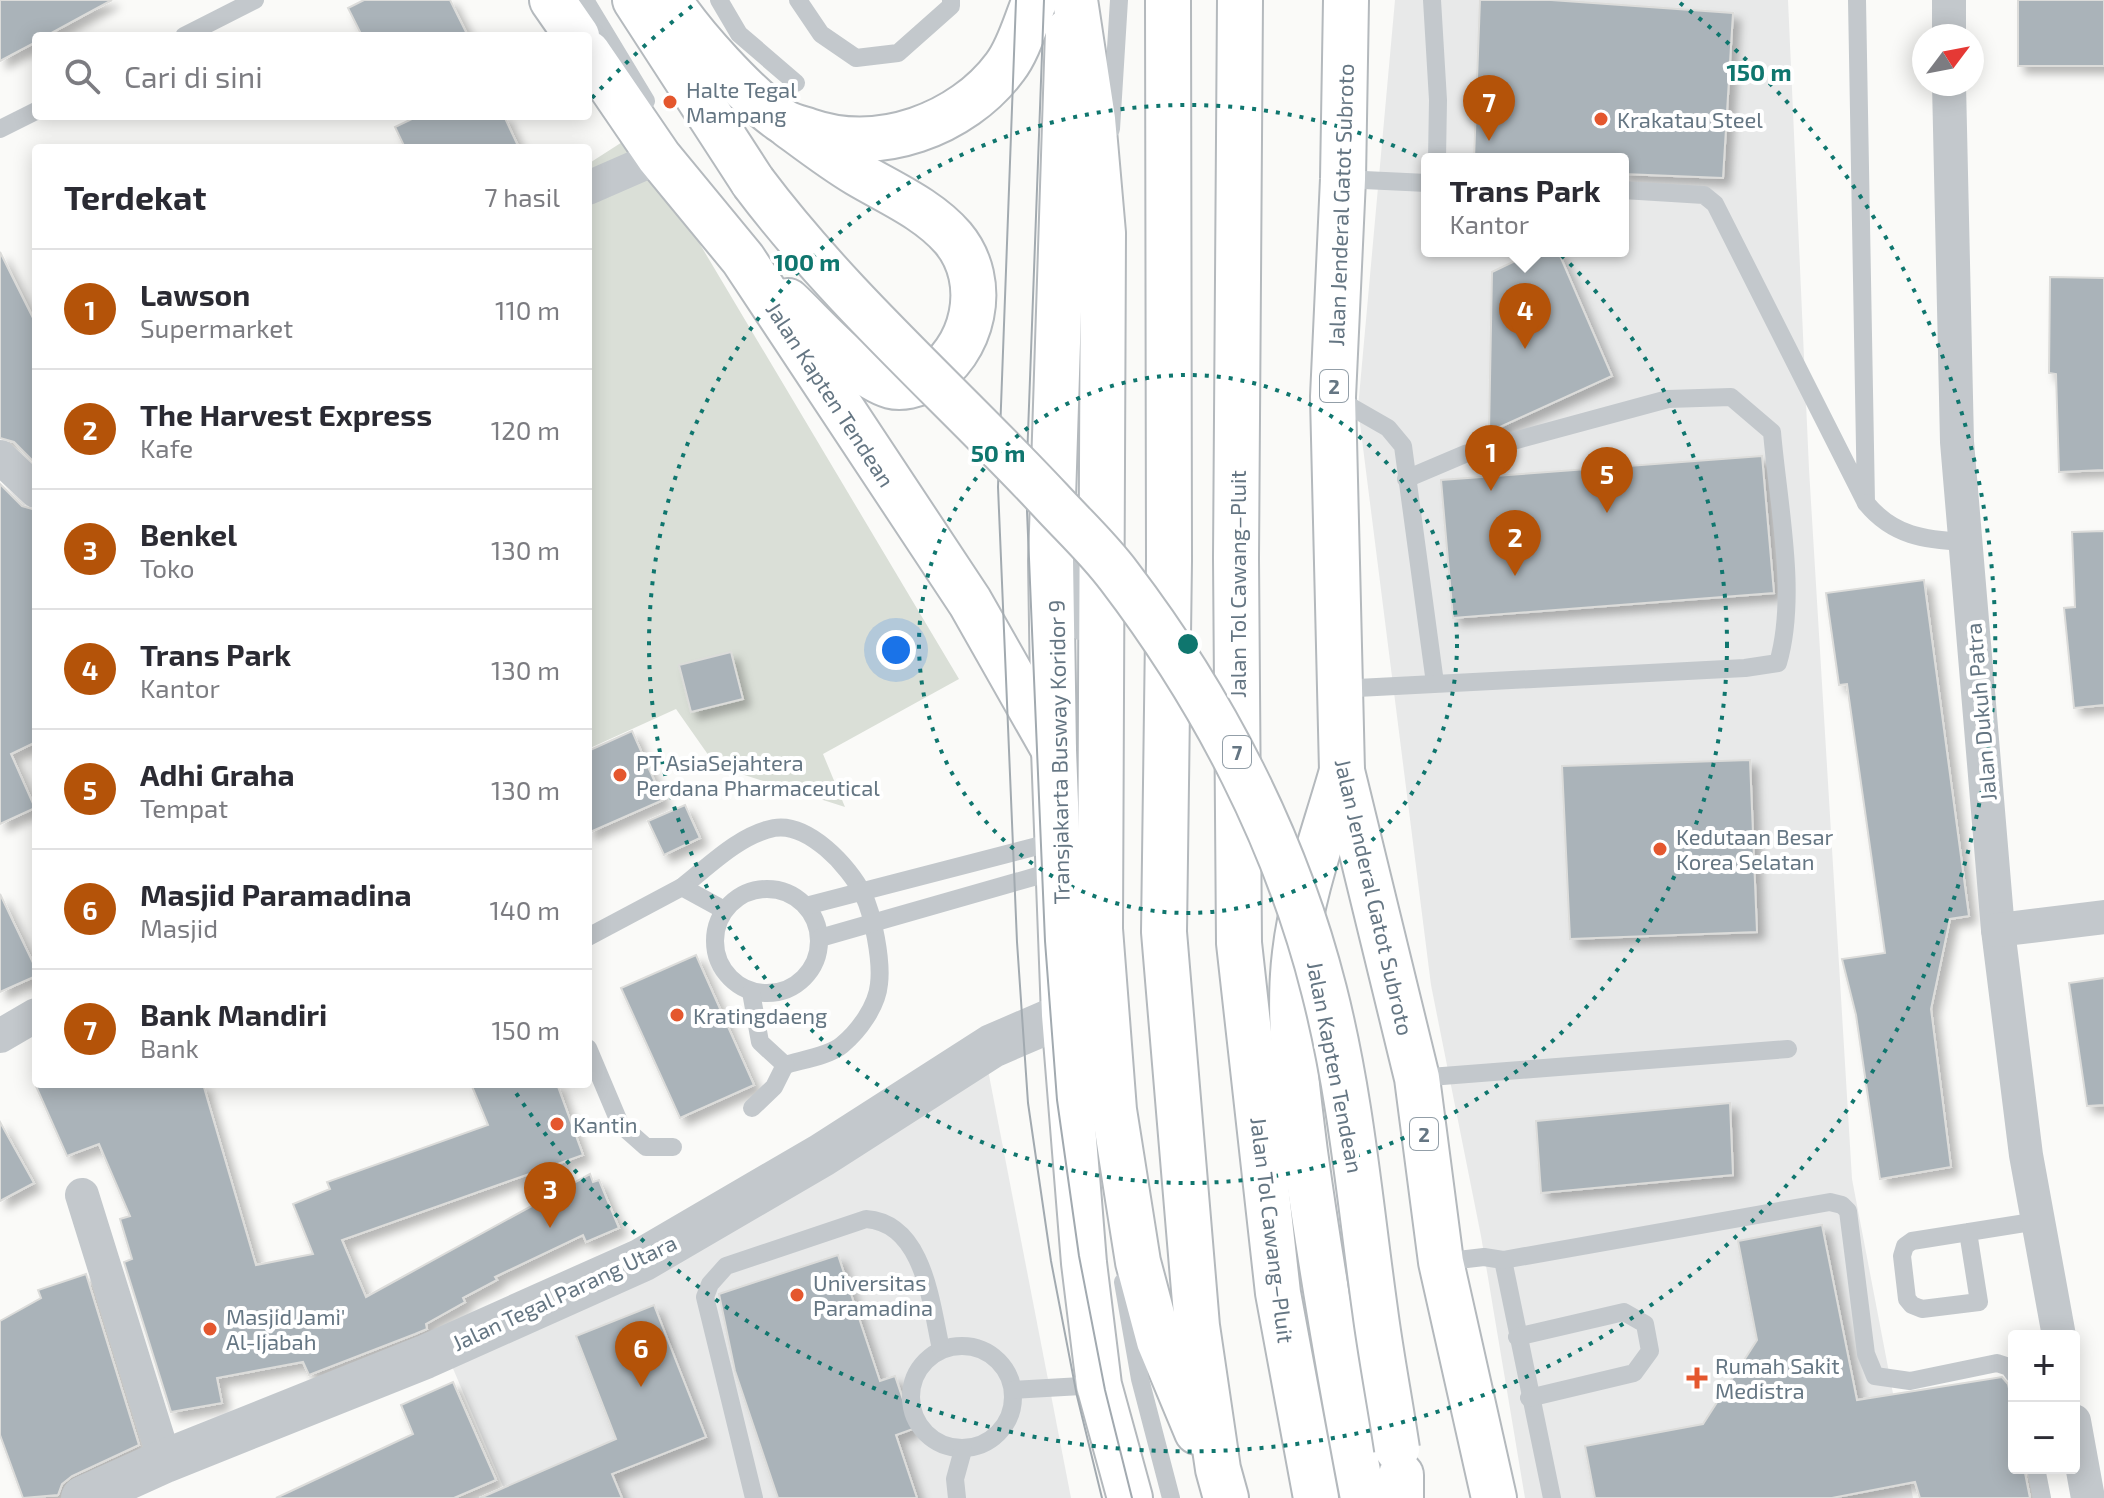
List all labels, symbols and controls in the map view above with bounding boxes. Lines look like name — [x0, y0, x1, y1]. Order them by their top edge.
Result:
north arrow — [1912, 24, 1984, 96]
search box — [32, 32, 592, 120]
icon: search — [60, 54, 104, 98]
text: 150 m — [1726, 57, 1792, 86]
text: Cari di sini — [124, 58, 263, 94]
street label: Jalan Jenderal Gatot Subroto — [1322, 63, 1358, 347]
pin: 7 — [1463, 75, 1515, 141]
place label: Halte Tegal Mampang — [686, 76, 797, 127]
marker: Halte Tegal Mampang — [661, 93, 679, 111]
place label: Krakatau Steel — [1617, 106, 1763, 132]
marker: Krakatau Steel — [1592, 110, 1610, 128]
popup — [1421, 153, 1629, 257]
text: Trans Park — [1449, 172, 1601, 208]
text: Terdekat — [64, 176, 206, 217]
text: 7 hasil — [484, 181, 560, 212]
text: Kantor — [1449, 208, 1529, 239]
text: 100 m — [774, 247, 840, 276]
text: Lawson — [140, 276, 250, 312]
pin: 4 — [1499, 283, 1551, 349]
text: 1 — [84, 294, 96, 325]
text: 110 m — [495, 294, 560, 325]
street label: Jalan Kapten Tendean — [761, 297, 901, 491]
text: Supermarket — [140, 312, 293, 343]
road number: 2 — [1320, 370, 1348, 402]
text: The Harvest Express — [140, 396, 432, 432]
text: 2 — [82, 414, 98, 445]
text: 120 m — [491, 414, 560, 445]
pin: 1 — [1465, 425, 1517, 491]
text: Kafe — [140, 432, 193, 463]
text: 50 m — [971, 438, 1025, 467]
pin: 5 — [1581, 447, 1633, 513]
street label: Jalan Tol Cawang–Pluit — [1224, 470, 1250, 698]
pin: 2 — [1489, 510, 1541, 576]
text: Benkel — [140, 516, 237, 552]
text: 3 — [83, 534, 97, 565]
text: 130 m — [491, 534, 560, 565]
text: Toko — [140, 552, 195, 583]
street label: Transjakarta Busway Koridor 9 — [1042, 599, 1075, 905]
street label: Jalan Dukuh Patra — [1959, 622, 2001, 802]
your location — [876, 630, 916, 670]
centre of rings — [1174, 630, 1202, 658]
text: Trans Park — [140, 636, 291, 672]
text: 4 — [82, 654, 98, 685]
text: 130 m — [491, 654, 560, 685]
text: Kantor — [140, 672, 220, 703]
road number: 7 — [1223, 736, 1251, 768]
place label: PT AsiaSejahtera Perdana Pharmaceutical — [636, 749, 880, 800]
text: Adhi Graha — [140, 756, 295, 792]
street label: Jalan Jenderal Gatot Subroto — [1330, 756, 1420, 1038]
marker: PT AsiaSejahtera Perdana Pharmaceutical — [611, 766, 629, 784]
text: 5 — [83, 774, 97, 805]
text: 130 m — [491, 774, 560, 805]
text: Tempat — [140, 792, 228, 823]
place label: Kedutaan Besar Korea Selatan — [1676, 823, 1834, 874]
marker: Kedutaan Besar Korea Selatan — [1651, 840, 1669, 858]
text: Masjid Paramadina — [140, 876, 412, 912]
text: 6 — [82, 894, 98, 925]
text: 140 m — [489, 894, 560, 925]
text: Masjid — [140, 912, 218, 943]
street label: Jalan Kapten Tendean — [1303, 959, 1369, 1175]
text: Bank Mandiri — [140, 996, 327, 1032]
place label: Kratingdaeng — [693, 1002, 827, 1028]
marker: Kratingdaeng — [668, 1006, 686, 1024]
text: 7 — [83, 1014, 97, 1045]
text: 150 m — [491, 1014, 560, 1045]
text: Bank — [140, 1032, 199, 1063]
place label: Kantin — [573, 1111, 637, 1137]
marker: Kantin — [548, 1115, 566, 1133]
street label: Jalan Tol Cawang–Pluit — [1246, 1115, 1300, 1345]
road number: 2 — [1410, 1118, 1438, 1150]
pin: 3 — [524, 1162, 576, 1228]
street label: Jalan Tegal Parang Utara — [448, 1229, 680, 1355]
place label: Universitas Paramadina — [813, 1269, 933, 1320]
marker: Universitas Paramadina — [788, 1286, 806, 1304]
place label: Masjid Jami' Al-Ijabah — [226, 1303, 345, 1355]
marker: Masjid Jami' Al-Ijabah — [201, 1320, 219, 1338]
pin: 6 — [615, 1321, 667, 1387]
map controls — [2008, 1330, 2080, 1474]
button: + — [2008, 1330, 2080, 1402]
place label: Rumah Sakit Medistra — [1715, 1352, 1840, 1403]
marker: Rumah Sakit Medistra — [1686, 1367, 1708, 1389]
button: − — [2008, 1402, 2080, 1474]

